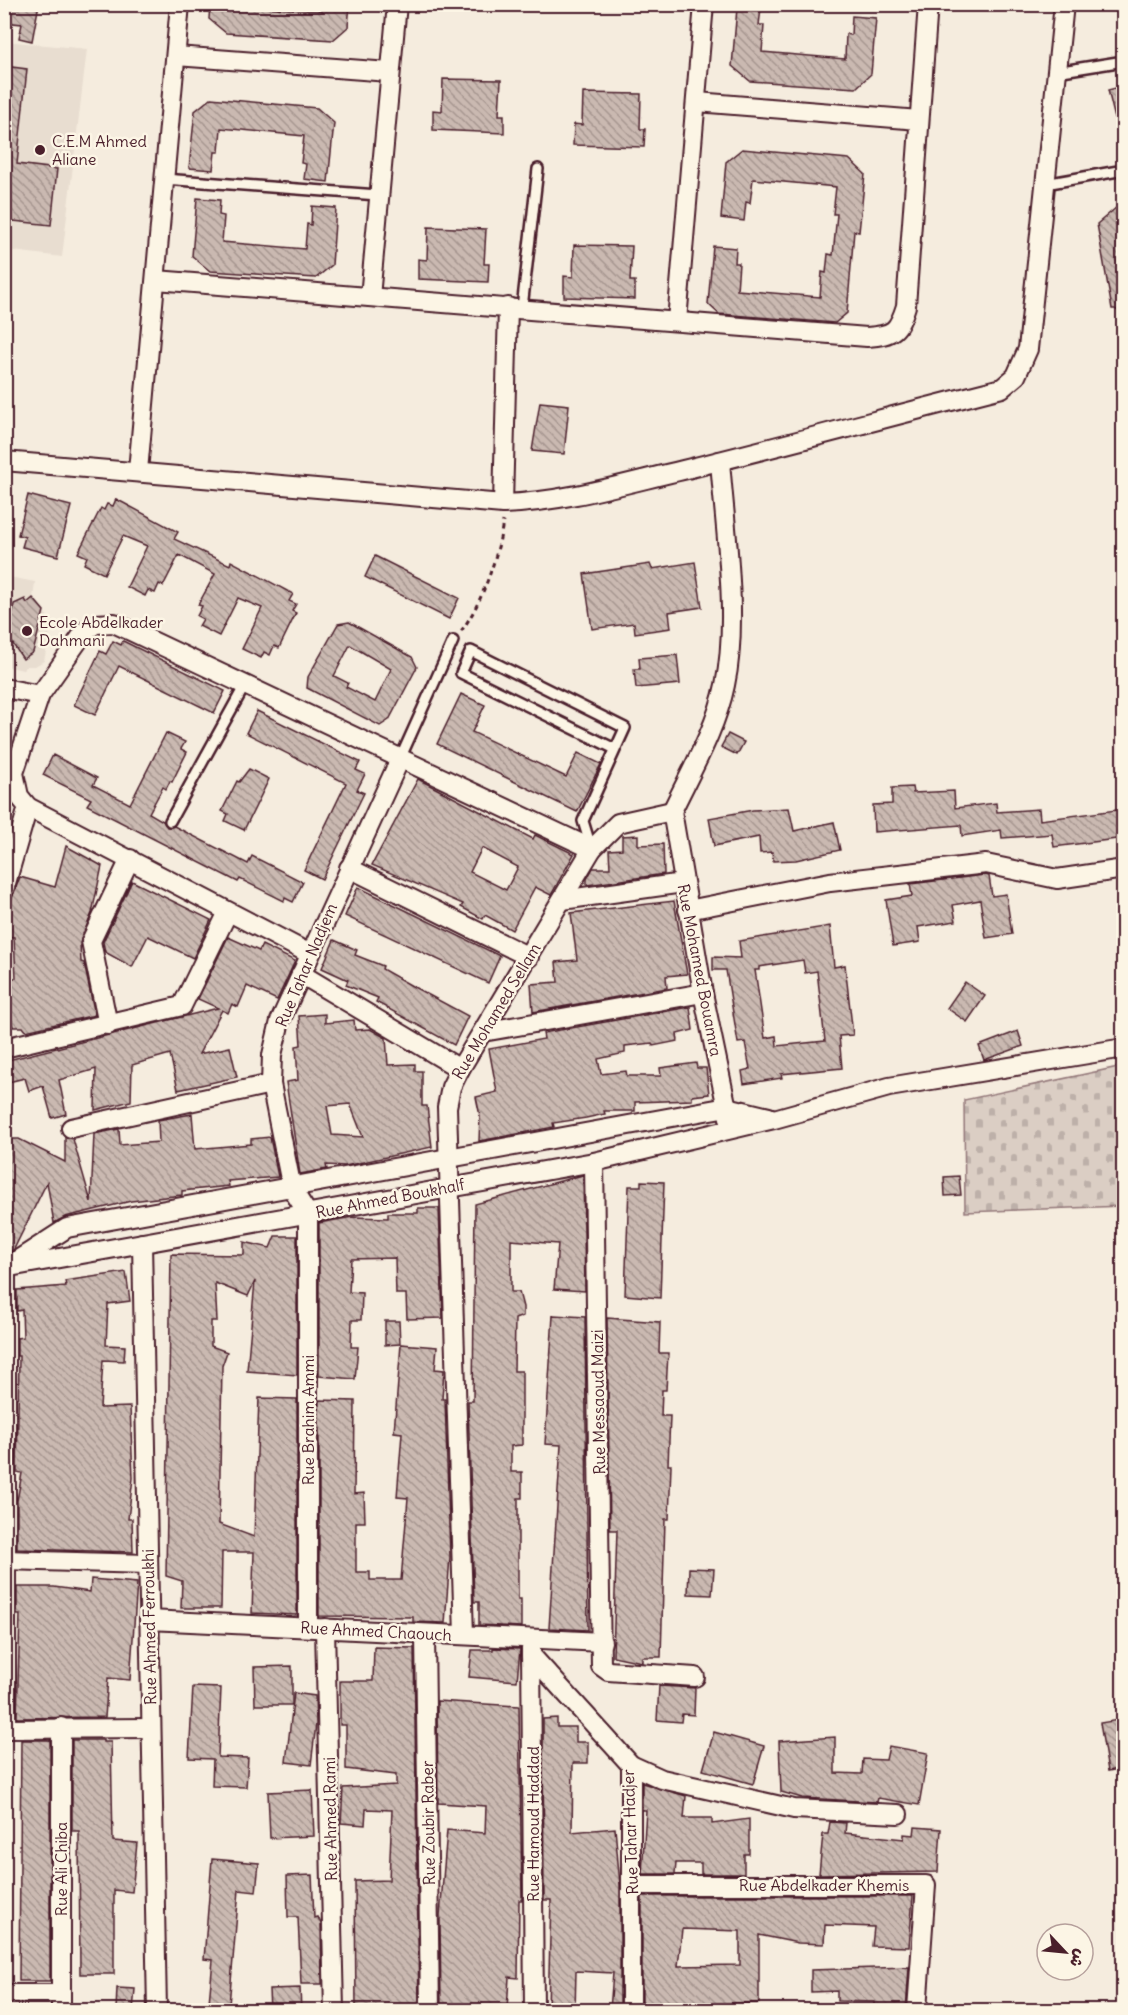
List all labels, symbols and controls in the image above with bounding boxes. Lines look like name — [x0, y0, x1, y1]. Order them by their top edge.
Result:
place label: C.E.M Ahmed Aliane — [52, 131, 147, 169]
marker: C.E.M Ahmed Aliane — [33, 143, 47, 157]
place label: Ecole Abdelkader Dahmani — [39, 612, 164, 650]
marker: Ecole Abdelkader Dahmani — [20, 624, 34, 638]
street label: Rue Mohamed Bouamra — [673, 882, 727, 1058]
street label: Rue Tahar Nadjem — [271, 900, 341, 1030]
street label: Rue Mohamed Sellam — [447, 939, 545, 1083]
street label: Rue Ahmed Boukhalf — [314, 1174, 467, 1222]
street label: Rue Messaoud Maizi — [587, 1329, 609, 1475]
street label: Rue Brahim Ammi — [298, 1355, 318, 1485]
street label: Rue Ahmed Ferroukhi — [138, 1549, 160, 1705]
street label: Rue Ahmed Chaouch — [300, 1617, 452, 1645]
street label: Rue Hamoud Haddad — [523, 1746, 543, 1902]
street label: Rue Ahmed Rami — [319, 1757, 341, 1881]
street label: Rue Zoubir Raber — [417, 1760, 439, 1886]
street label: Rue Tahar Hadjer — [618, 1768, 642, 1895]
street label: Rue Ali Chiba — [51, 1822, 71, 1916]
street label: Rue Abdelkader Khemis — [739, 1875, 909, 1895]
north arrow — [1035, 1922, 1095, 1982]
text: ش — [1066, 1946, 1091, 1971]

